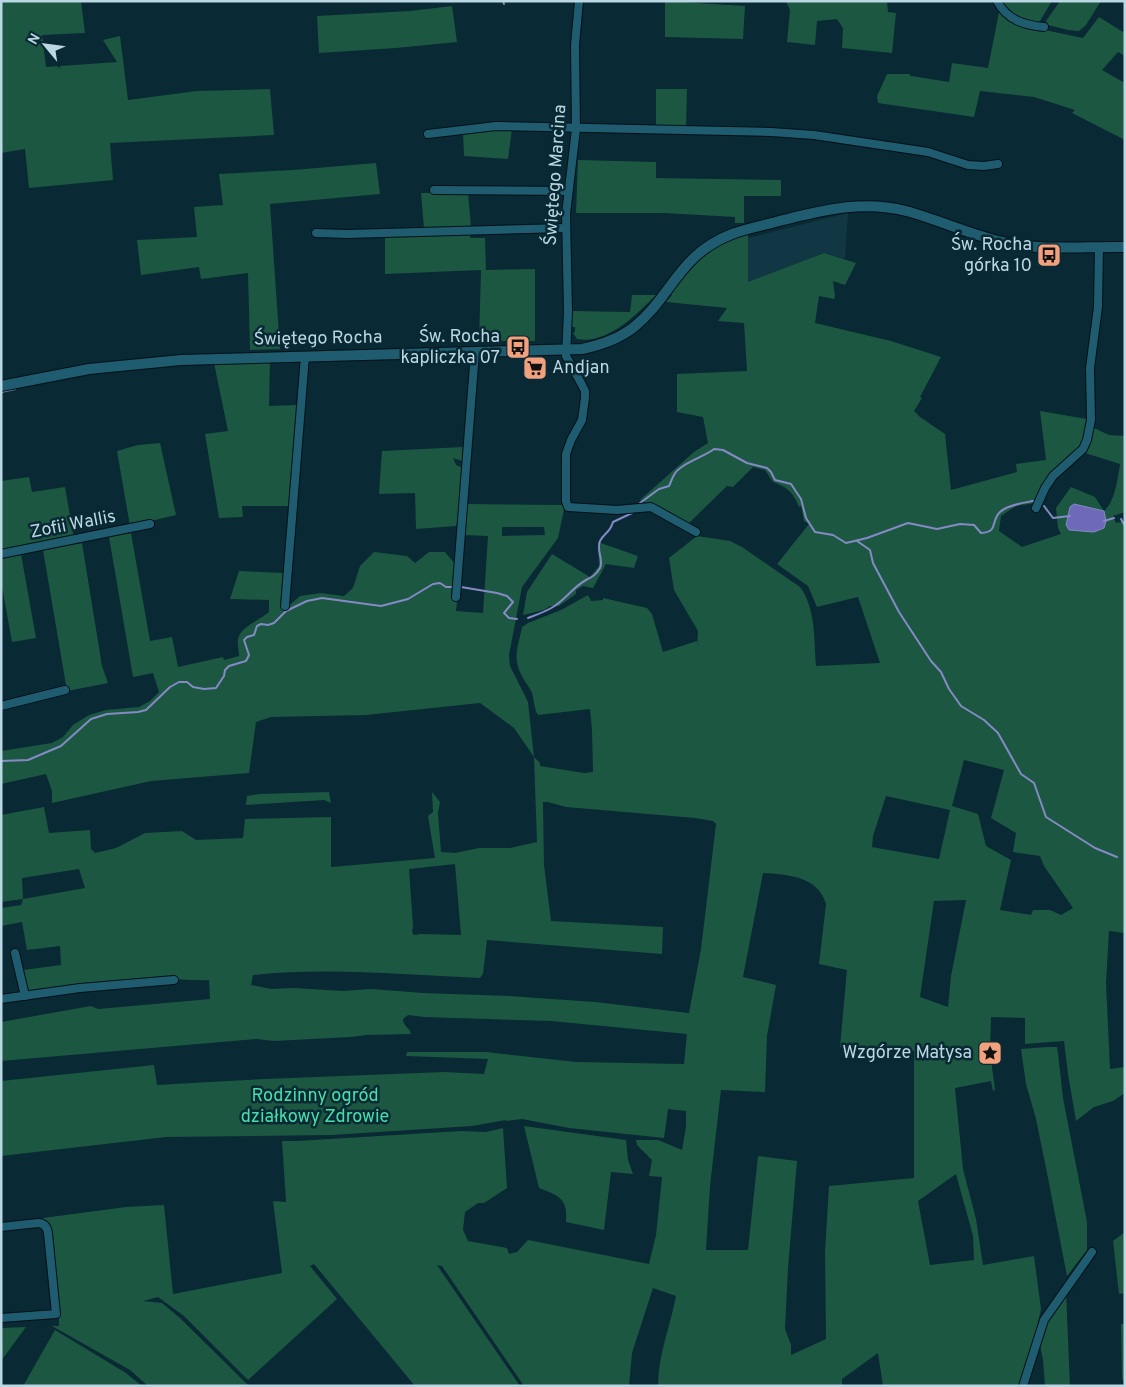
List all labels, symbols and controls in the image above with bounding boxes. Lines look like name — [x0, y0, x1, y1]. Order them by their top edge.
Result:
north arrow — [20, 20, 70, 70]
text: N — [25, 31, 45, 48]
street label: Świętego Marcina — [538, 103, 572, 246]
place label: Św. Rocha górka 10 — [951, 232, 1032, 278]
bus stop icon: Św. Rocha górka 10 — [1036, 242, 1062, 268]
street label: Świętego Rocha — [253, 324, 382, 352]
place label: Św. Rocha kapliczka 07 — [401, 324, 500, 370]
bus stop icon: Św. Rocha kapliczka 07 — [505, 334, 531, 360]
supermarket icon: Andjan — [522, 355, 548, 381]
place label: Andjan — [552, 357, 610, 380]
street label: Zofii Wallis — [28, 505, 118, 545]
place icon: Wzgórze Matysa — [977, 1040, 1003, 1066]
place label: Wzgórze Matysa — [842, 1042, 972, 1065]
park label: Rodzinny ogród działkowy Zdrowie — [241, 1085, 389, 1129]

